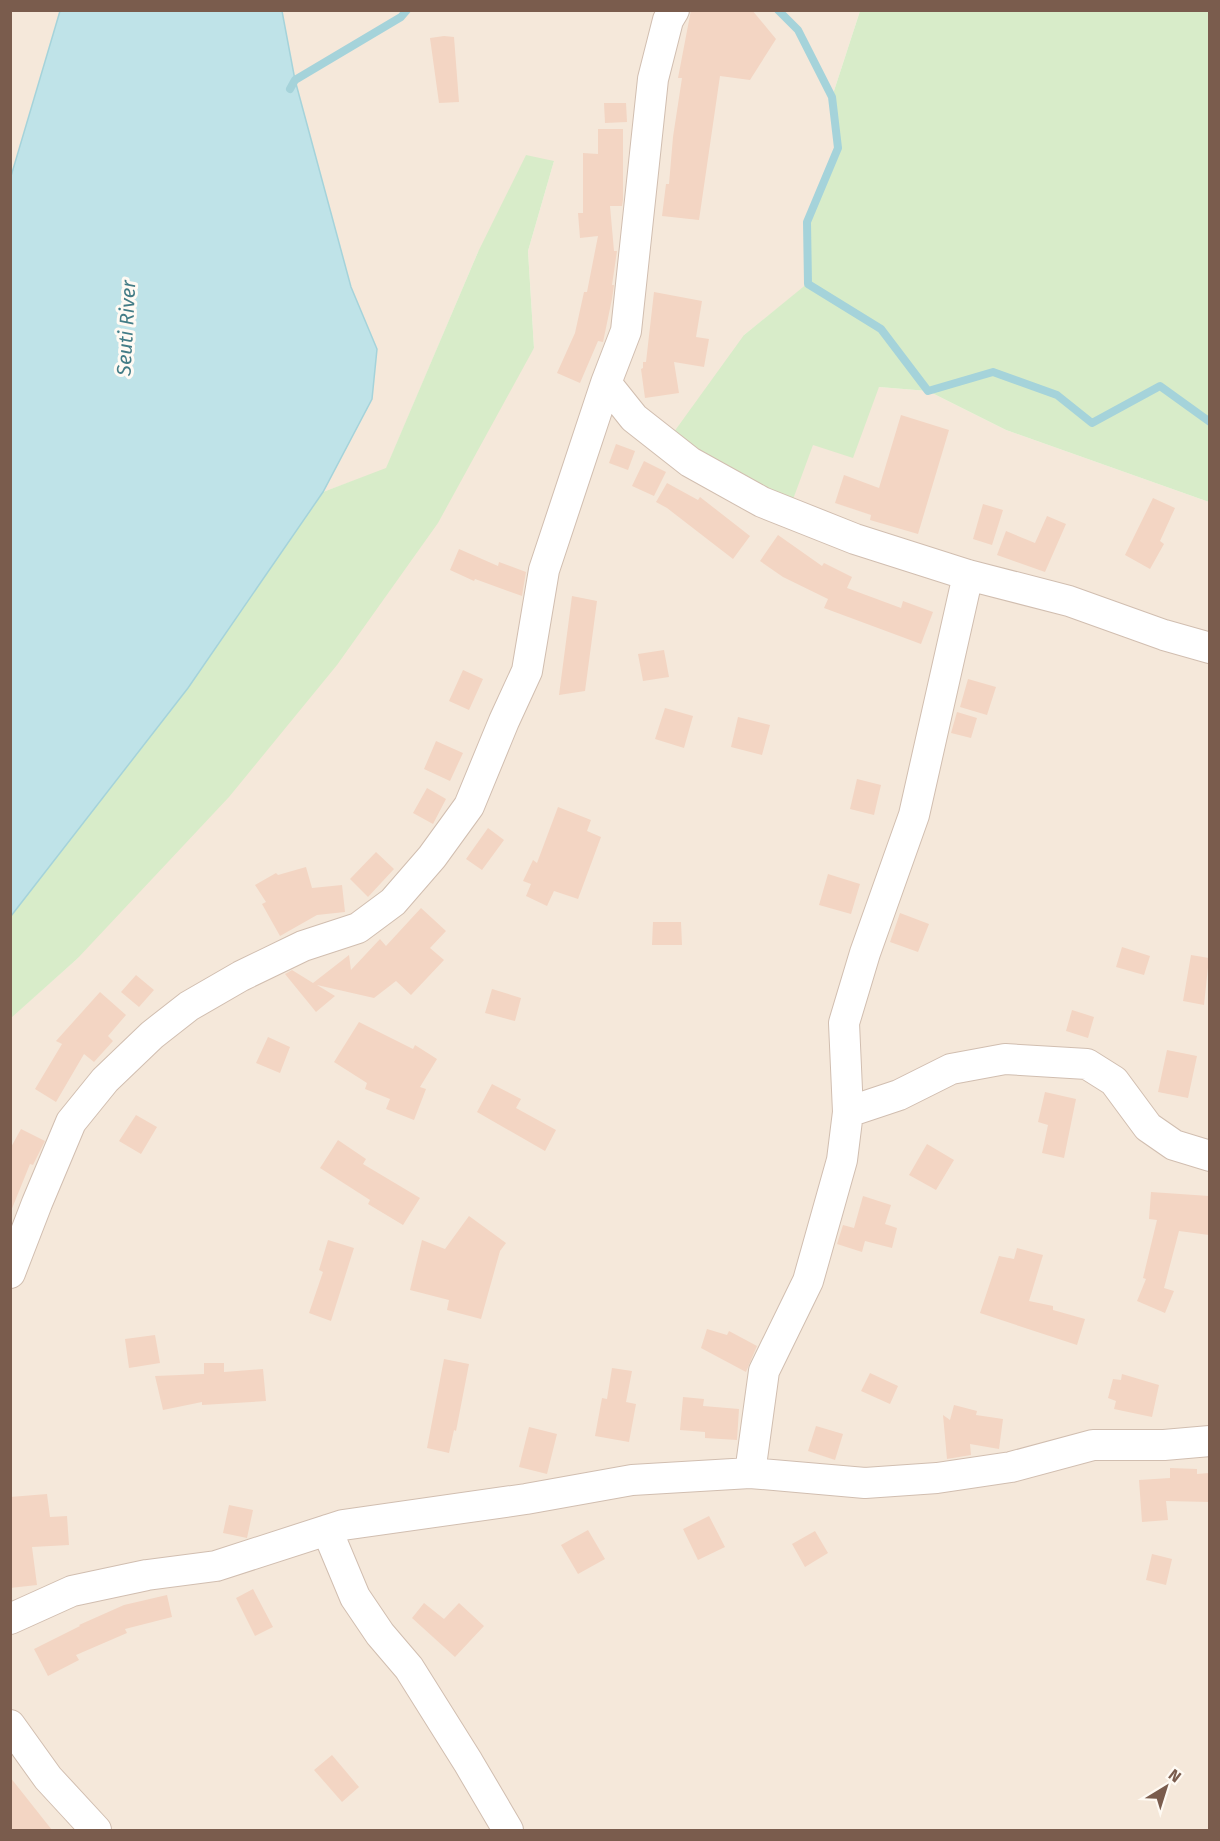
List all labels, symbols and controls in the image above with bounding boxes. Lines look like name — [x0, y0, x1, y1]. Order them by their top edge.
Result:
water label: Seuti River — [111, 278, 141, 377]
north arrow — [1136, 1757, 1196, 1817]
text: N — [1165, 1765, 1185, 1786]

